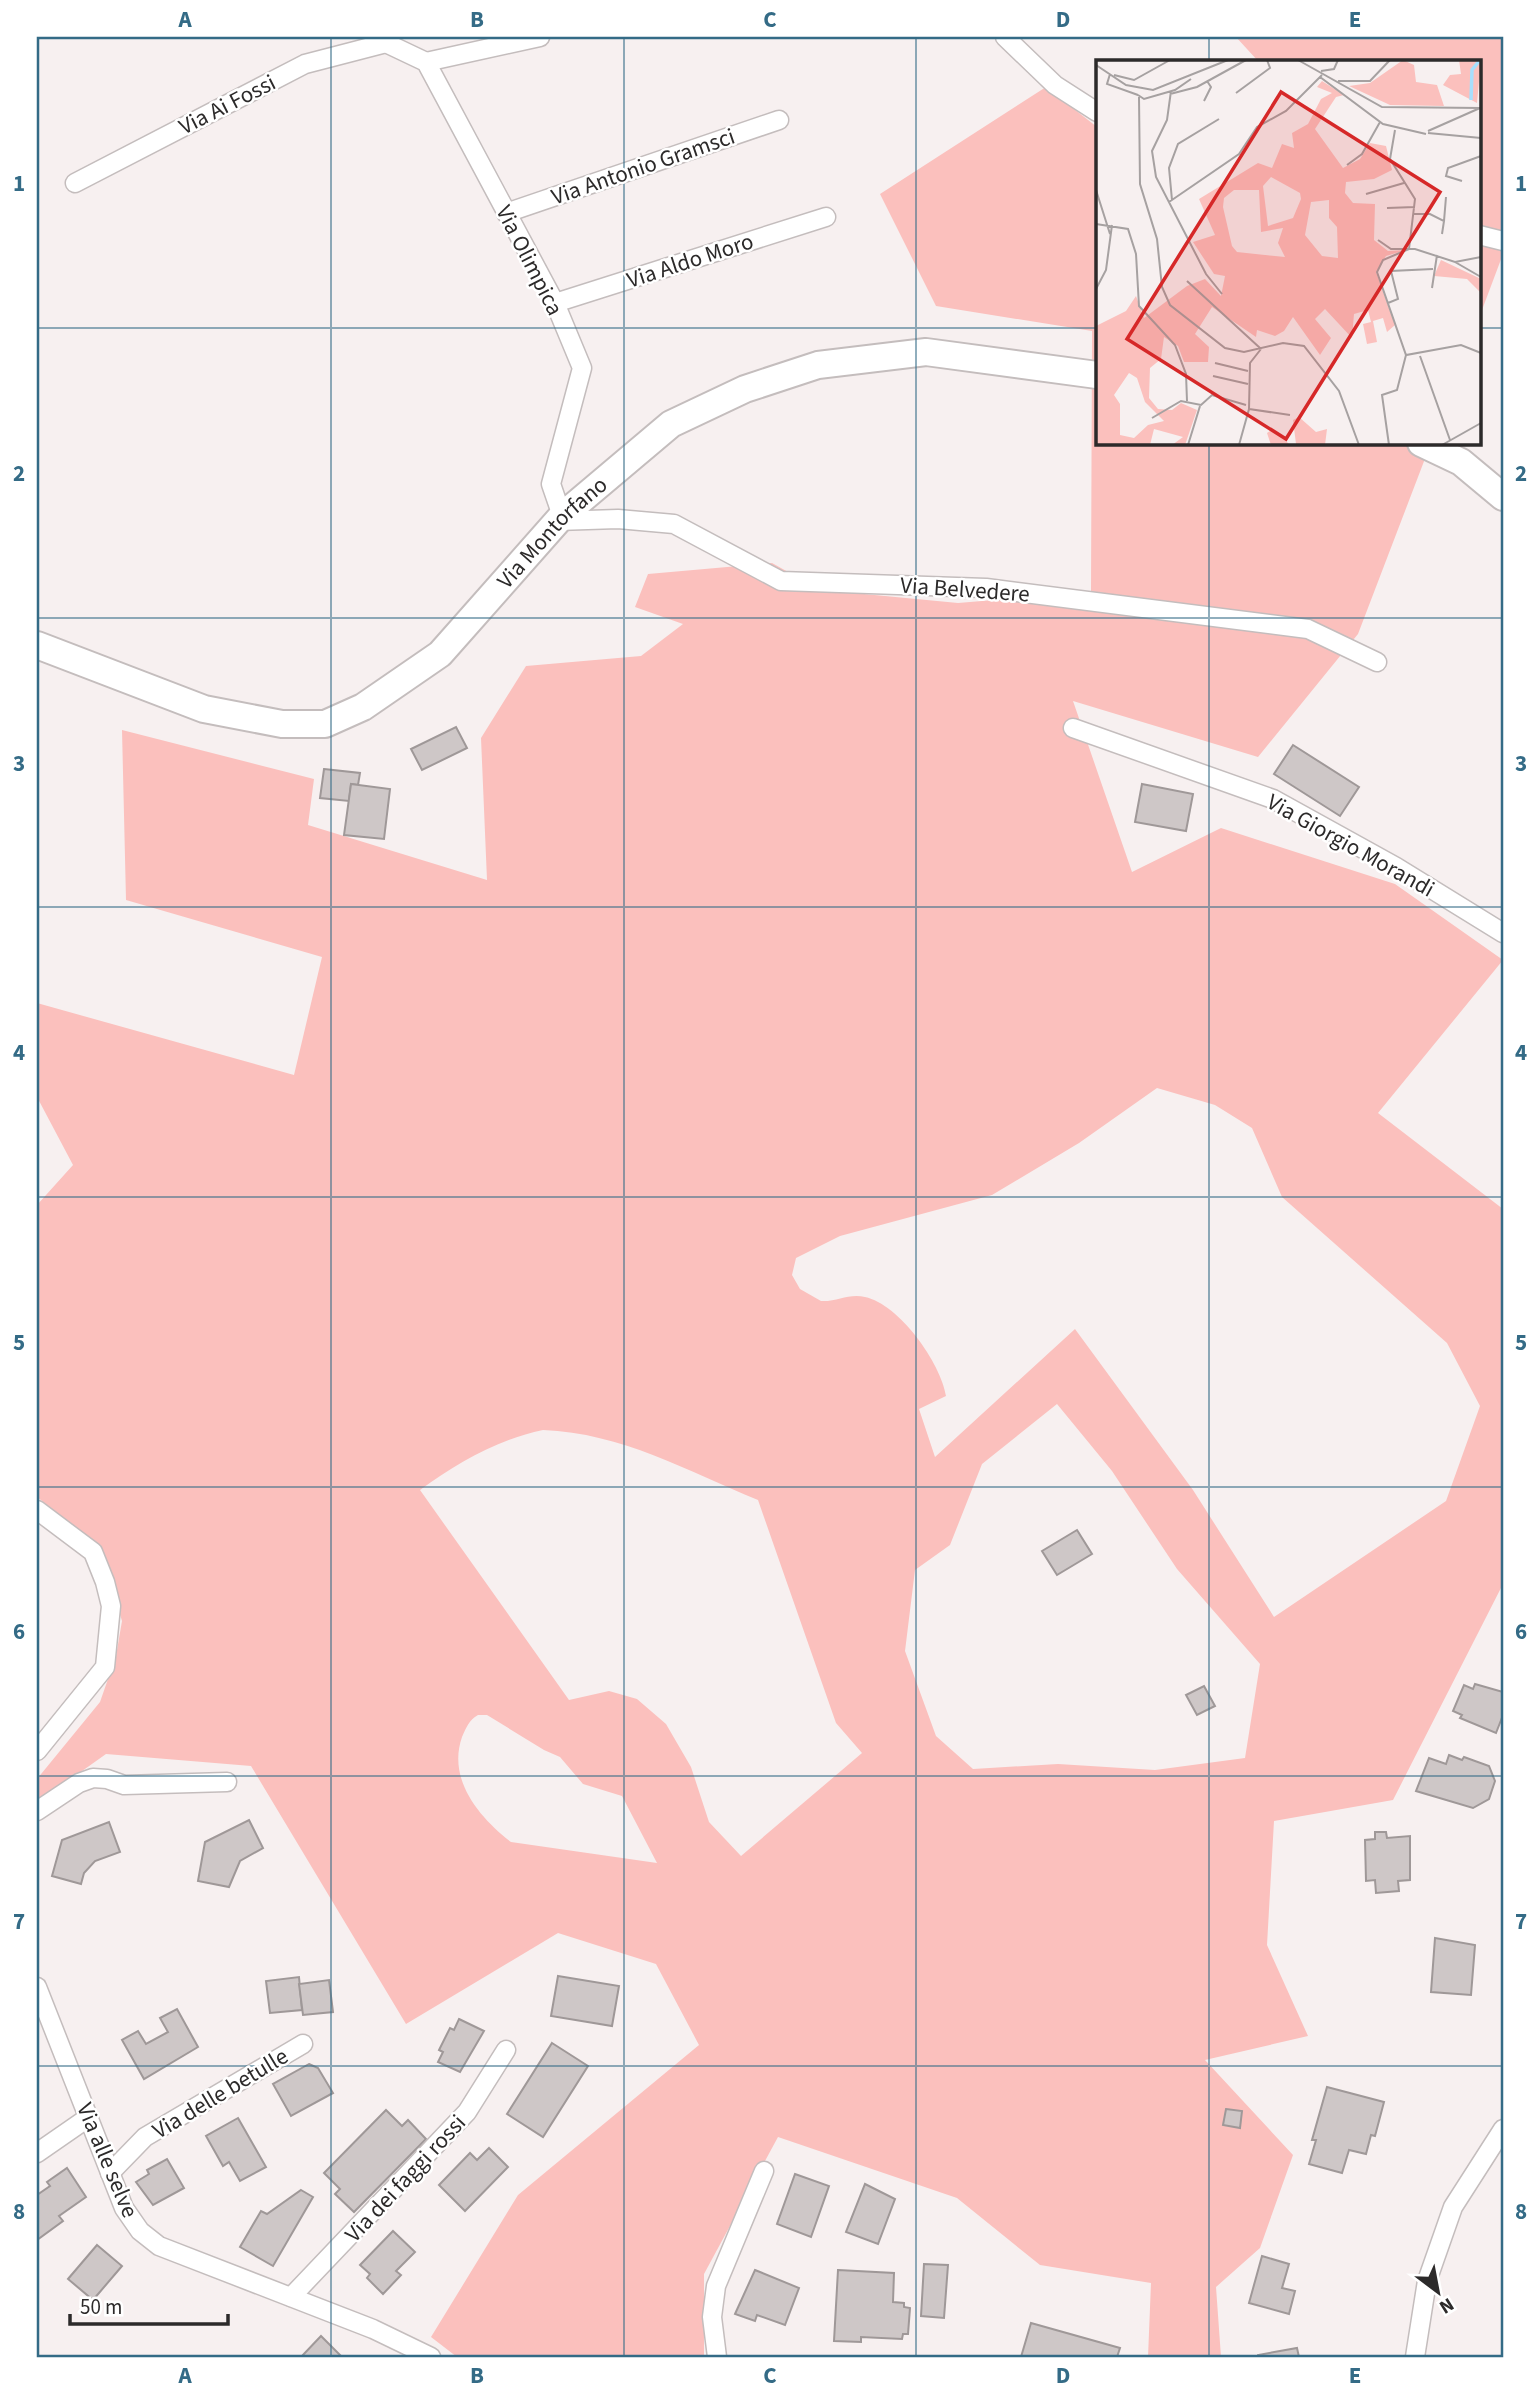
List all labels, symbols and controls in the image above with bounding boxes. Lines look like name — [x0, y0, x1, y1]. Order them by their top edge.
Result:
text: A — [177, 3, 192, 36]
text: B — [470, 3, 484, 36]
text: C — [763, 3, 777, 36]
text: D — [1056, 3, 1070, 36]
text: E — [1349, 3, 1361, 36]
inset map — [1096, 60, 1480, 444]
street label: Via Ai Fossi — [173, 66, 281, 143]
street label: Via Antonio Gramsci — [547, 120, 739, 213]
text: 1 — [13, 167, 25, 200]
text: 1 — [1515, 167, 1527, 200]
street label: Via Olimpica — [488, 199, 571, 321]
street label: Via Aldo Moro — [623, 224, 758, 296]
text: 2 — [13, 457, 25, 490]
text: 2 — [1515, 457, 1527, 490]
street label: Via Montorfano — [489, 469, 615, 596]
street label: Via Belvedere — [899, 569, 1031, 610]
text: 3 — [13, 747, 25, 780]
text: 3 — [1515, 747, 1527, 780]
street label: Via Giorgio Morandi — [1261, 786, 1441, 905]
text: 4 — [13, 1036, 25, 1069]
text: 4 — [1515, 1036, 1527, 1069]
text: 5 — [13, 1326, 25, 1359]
text: 5 — [1515, 1326, 1527, 1359]
text: 6 — [13, 1615, 25, 1648]
text: 6 — [1515, 1615, 1527, 1648]
text: 7 — [13, 1905, 25, 1938]
text: 7 — [1515, 1905, 1527, 1938]
street label: Via delle betulle — [146, 2040, 294, 2147]
street label: Via alle selve — [69, 2098, 147, 2223]
street label: Via dei faggi rossi — [337, 2107, 474, 2250]
text: 8 — [13, 2195, 25, 2228]
text: 8 — [1515, 2195, 1527, 2228]
north arrow — [1404, 2258, 1474, 2328]
scale bar — [70, 2282, 228, 2326]
text: N — [1434, 2290, 1459, 2320]
text: 50 m — [80, 2292, 122, 2322]
text: A — [177, 2359, 192, 2392]
text: B — [470, 2359, 484, 2392]
text: C — [763, 2359, 777, 2392]
text: D — [1056, 2359, 1070, 2392]
text: E — [1349, 2359, 1361, 2392]

